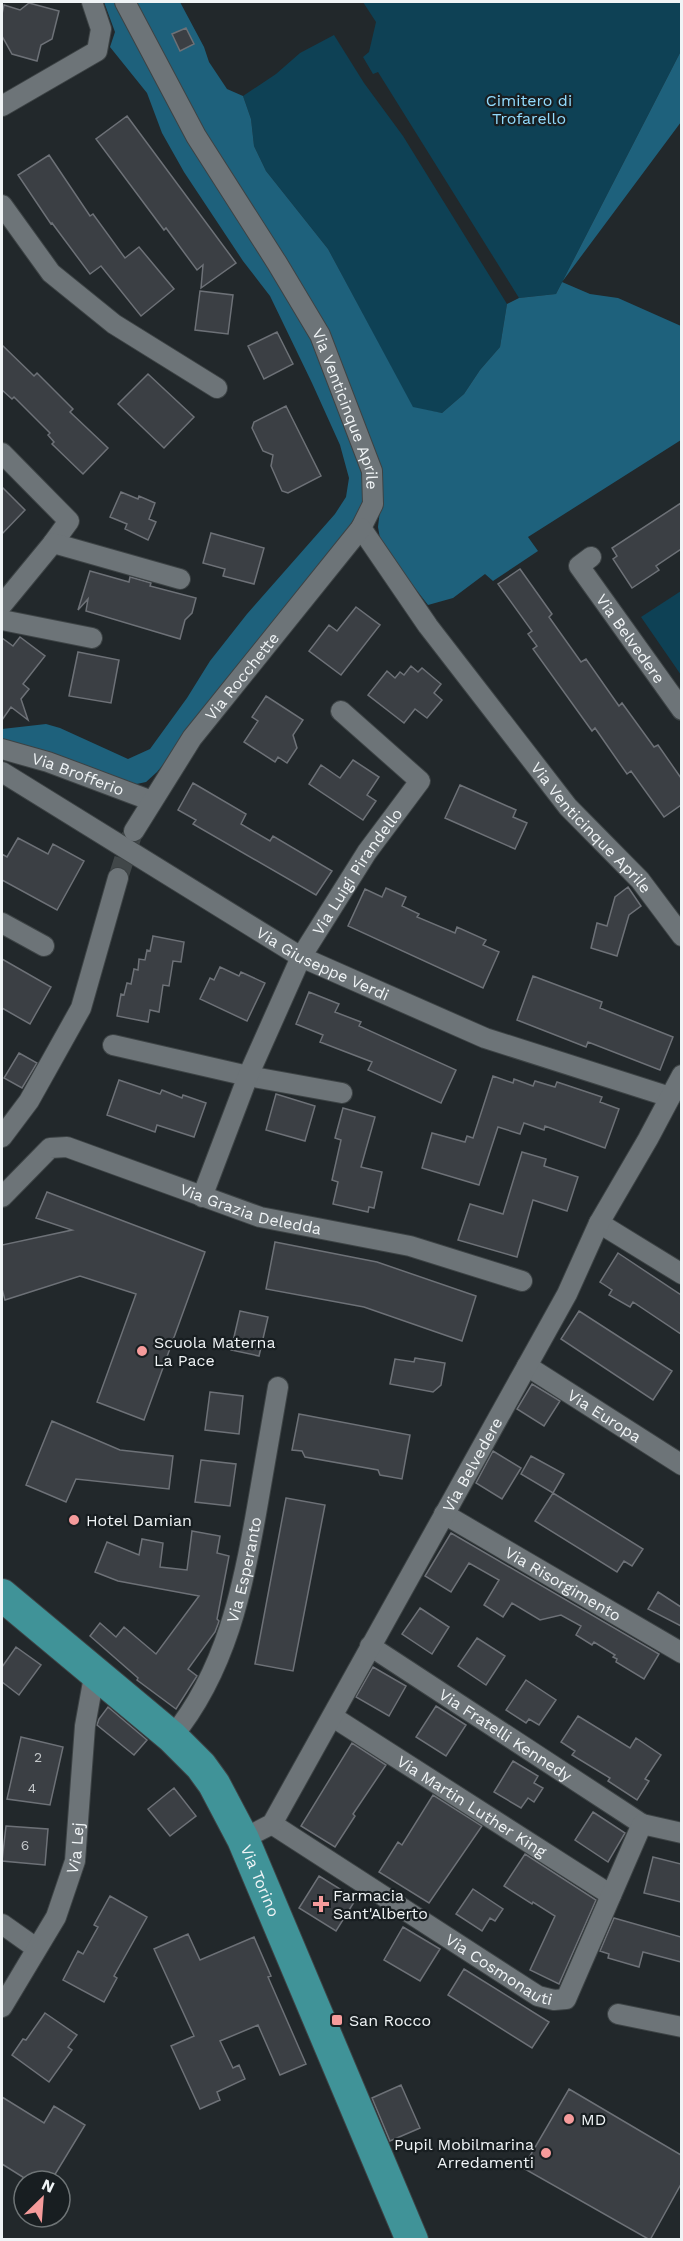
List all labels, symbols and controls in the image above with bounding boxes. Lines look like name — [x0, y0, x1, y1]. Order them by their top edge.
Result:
park label: Cimitero di Trofarello — [486, 91, 572, 128]
street label: Via Venticinque Aprile — [308, 325, 382, 490]
street label: Via Belvedere — [592, 590, 669, 687]
street label: Via Rocchette — [201, 629, 283, 724]
street label: Via Brofferio — [30, 749, 127, 800]
street label: Via Venticinque Aprile — [527, 758, 655, 897]
street label: Via Luigi Pirandello — [308, 804, 406, 939]
street label: Via Giuseppe Verdi — [253, 923, 392, 1005]
street label: Via Grazia Deledda — [177, 1180, 323, 1239]
place label: Scuola Materna La Pace — [154, 1333, 275, 1370]
marker: Scuola Materna La Pace — [135, 1344, 149, 1358]
street label: Via Europa — [564, 1385, 645, 1446]
street label: Via Belvedere — [439, 1414, 506, 1516]
place label: Hotel Damian — [86, 1511, 192, 1530]
marker: Hotel Damian — [67, 1513, 81, 1527]
street label: Via Esperanto — [223, 1515, 265, 1625]
street label: Via Risorgimento — [501, 1543, 624, 1625]
street label: Via Fratelli Kennedy — [435, 1685, 576, 1786]
house number: 2 — [34, 1749, 42, 1765]
street label: Via Martin Luther King — [393, 1752, 550, 1862]
house number: 4 — [28, 1780, 36, 1796]
street label: Via Lej — [62, 1822, 88, 1876]
house number: 6 — [21, 1837, 29, 1853]
street label: Via Torino — [237, 1842, 284, 1920]
place label: Farmacia Sant'Alberto — [333, 1886, 428, 1923]
marker: Farmacia Sant'Alberto — [314, 1897, 328, 1911]
street label: Via Cosmonauti — [442, 1930, 554, 2009]
place label: San Rocco — [349, 2011, 431, 2030]
marker: San Rocco — [330, 2013, 344, 2027]
place label: MD — [581, 2110, 606, 2129]
marker: MD — [562, 2112, 576, 2126]
place label: Pupil Mobilmarina Arredamenti — [394, 2135, 534, 2172]
marker: Pupil Mobilmarina Arredamenti — [539, 2146, 553, 2160]
north arrow — [12, 2169, 72, 2229]
text: N — [39, 2175, 58, 2197]

